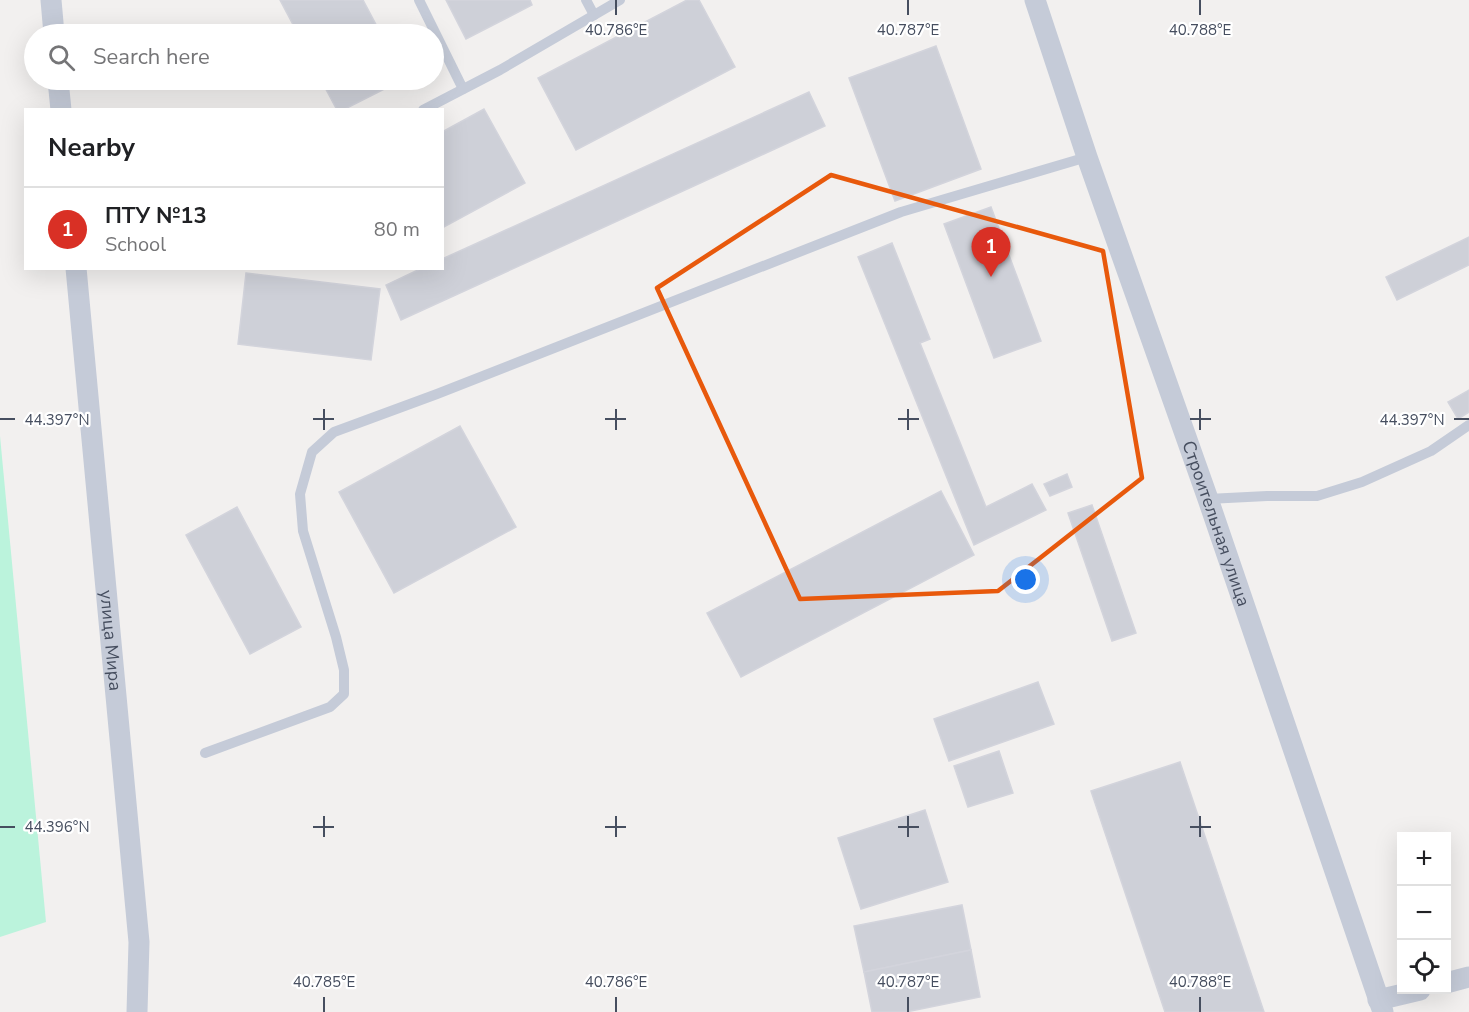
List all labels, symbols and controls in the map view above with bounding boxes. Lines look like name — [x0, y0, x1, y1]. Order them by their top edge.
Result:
text: 40.786°E — [585, 20, 647, 40]
text: 40.787°E — [877, 20, 939, 40]
text: 40.788°E — [1169, 20, 1231, 40]
search box — [24, 24, 444, 90]
icon: search — [45, 41, 78, 74]
text: Search here — [93, 42, 210, 72]
text: Nearby — [48, 130, 135, 165]
text: ПТУ №13 — [105, 201, 207, 231]
text: 1 — [62, 216, 74, 243]
text: 80 m — [374, 216, 420, 243]
pin: 1 — [972, 228, 1010, 277]
text: School — [105, 231, 166, 258]
text: 44.397°N — [24, 410, 90, 430]
text: 44.397°N — [1379, 410, 1445, 430]
street label: Строительная улица — [1176, 437, 1256, 610]
your location — [1011, 565, 1040, 594]
street label: улица Мира — [94, 589, 127, 692]
text: 44.396°N — [24, 817, 90, 837]
map controls — [1397, 832, 1451, 994]
button: + — [1397, 832, 1451, 886]
button: − — [1397, 886, 1451, 940]
button: locate — [1397, 940, 1451, 994]
text: 40.785°E — [293, 972, 355, 992]
text: 40.786°E — [585, 972, 647, 992]
text: 40.787°E — [877, 972, 939, 992]
text: 40.788°E — [1169, 972, 1231, 992]

